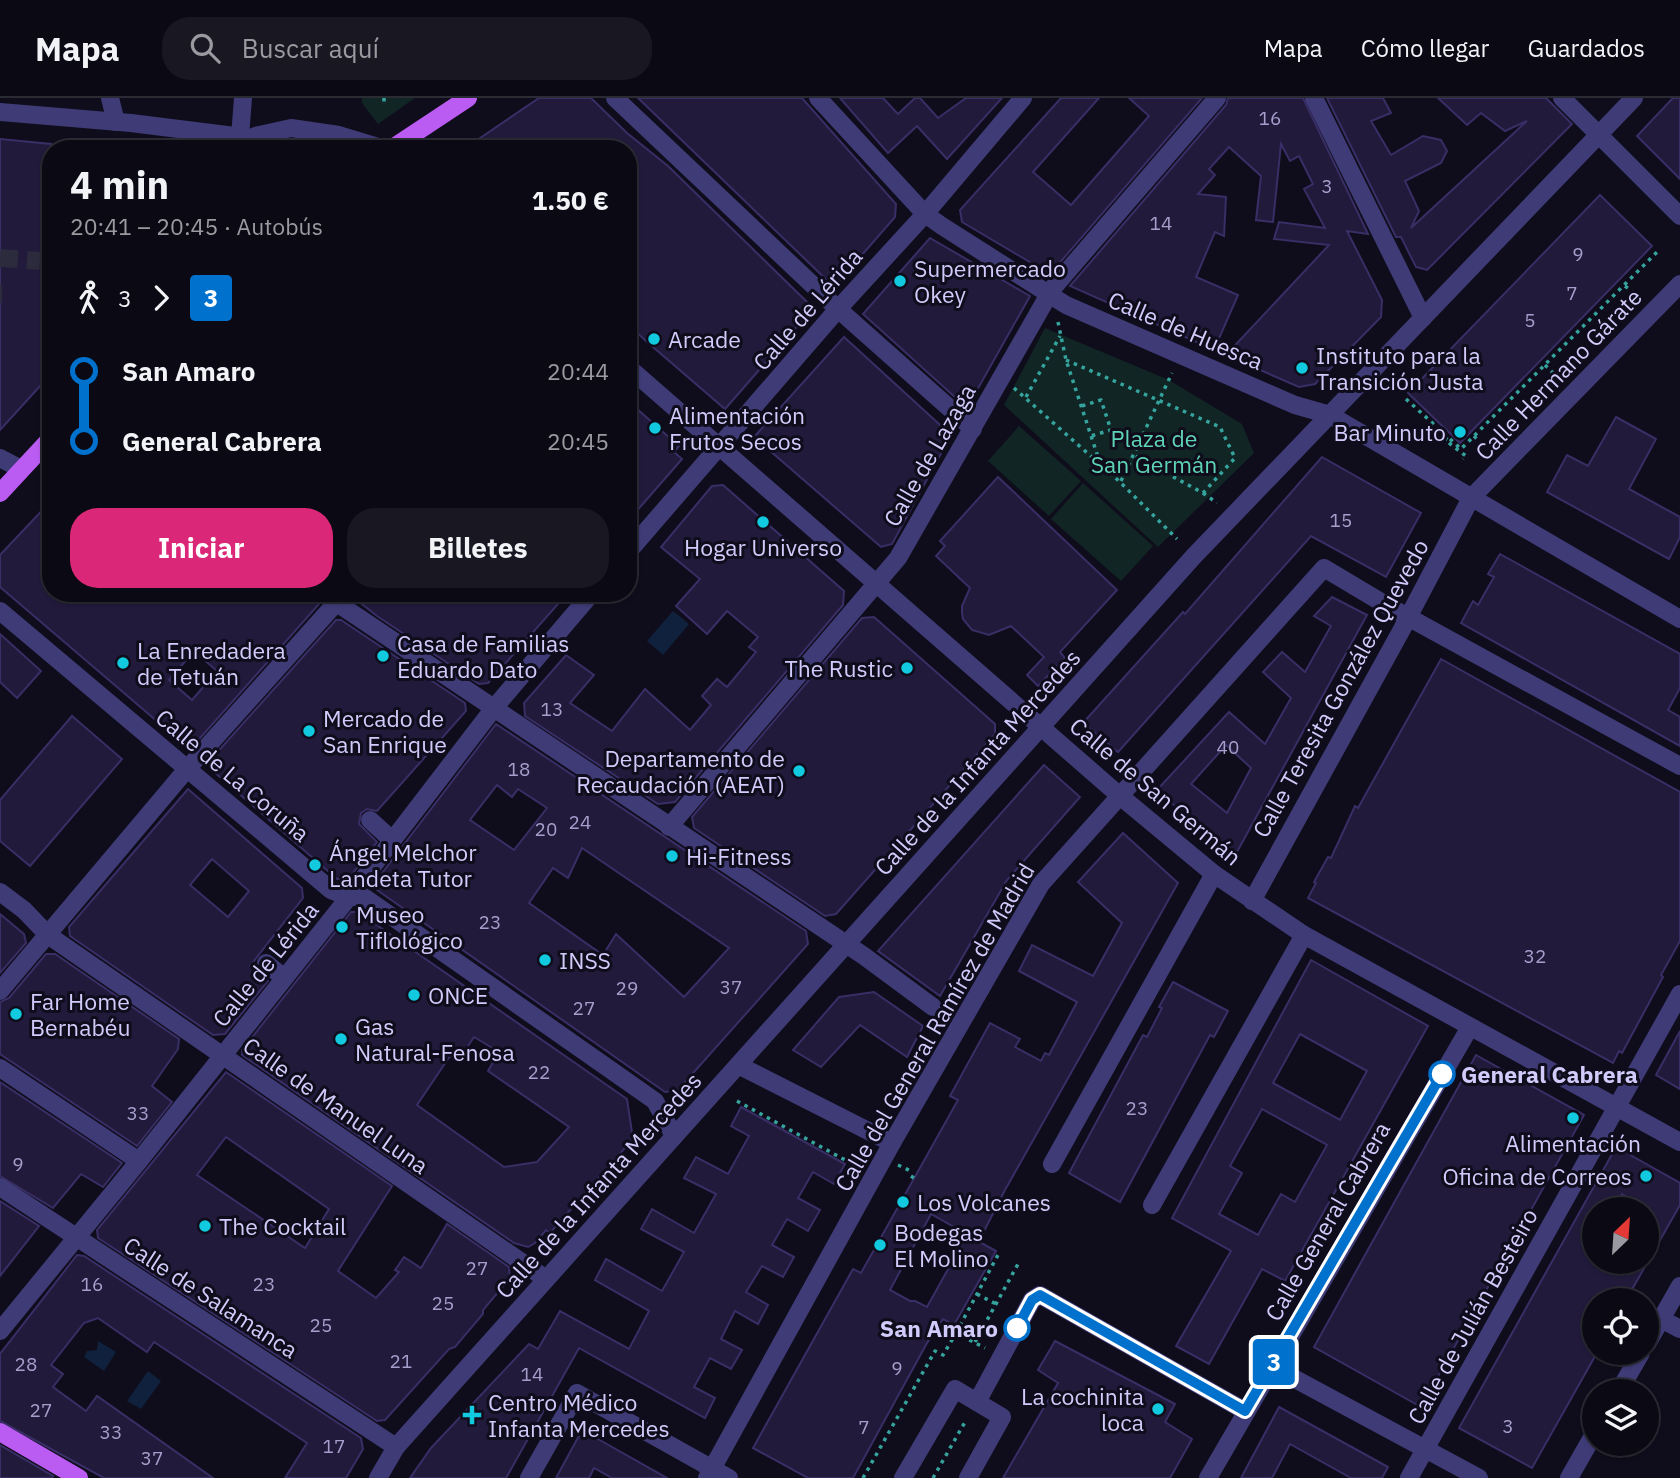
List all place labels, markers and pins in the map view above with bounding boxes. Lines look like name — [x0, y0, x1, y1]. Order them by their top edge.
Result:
place label: Supermercado Okey — [914, 253, 1066, 309]
marker: Supermercado Okey — [892, 273, 908, 289]
place label: Arcade — [668, 324, 741, 354]
marker: Arcade — [646, 331, 662, 347]
place label: Instituto para la Transición Justa — [1316, 340, 1484, 396]
marker: Instituto para la Transición Justa — [1294, 360, 1310, 376]
place label: Alimentación Frutos Secos — [669, 400, 805, 456]
place label: Bar Minuto — [1333, 417, 1446, 447]
marker: Alimentación Frutos Secos — [647, 420, 663, 436]
marker: Bar Minuto — [1452, 424, 1468, 440]
marker: Hogar Universo — [755, 514, 771, 530]
place label: Hogar Universo — [684, 532, 842, 562]
place label: Casa de Familias Eduardo Dato — [397, 628, 569, 684]
place label: La Enredadera de Tetuán — [137, 635, 286, 691]
marker: Casa de Familias Eduardo Dato — [375, 648, 391, 664]
place label: The Rustic — [785, 653, 893, 683]
marker: La Enredadera de Tetuán — [115, 655, 131, 671]
marker: The Rustic — [899, 660, 915, 676]
place label: Mercado de San Enrique — [323, 703, 447, 759]
marker: Mercado de San Enrique — [301, 723, 317, 739]
place label: Departamento de Recaudación (AEAT) — [576, 743, 785, 799]
marker: Departamento de Recaudación (AEAT) — [791, 763, 807, 779]
place label: Ángel Melchor Landeta Tutor — [329, 837, 477, 893]
place label: Hi-Fitness — [686, 841, 792, 871]
marker: Hi-Fitness — [664, 848, 680, 864]
marker: Ángel Melchor Landeta Tutor — [307, 857, 323, 873]
place label: Museo Tiflológico — [356, 899, 463, 955]
marker: Museo Tiflológico — [334, 919, 350, 935]
place label: INSS — [559, 945, 611, 975]
marker: INSS — [537, 952, 553, 968]
place label: ONCE — [428, 980, 488, 1010]
place label: Far Home Bernabéu — [30, 986, 130, 1042]
marker: ONCE — [406, 987, 422, 1003]
marker: Far Home Bernabéu — [8, 1006, 24, 1022]
place label: Gas Natural-Fenosa — [355, 1011, 515, 1067]
marker: Gas Natural-Fenosa — [333, 1031, 349, 1047]
place label: General Cabrera — [1461, 1059, 1638, 1089]
marker: General Cabrera — [1429, 1061, 1455, 1087]
marker: Alimentación — [1565, 1110, 1581, 1126]
place label: Alimentación — [1505, 1128, 1641, 1158]
place label: Oficina de Correos — [1443, 1161, 1632, 1191]
marker: Oficina de Correos — [1638, 1168, 1654, 1184]
place label: Los Volcanes — [917, 1187, 1051, 1217]
marker: Los Volcanes — [895, 1194, 911, 1210]
place label: The Cocktail — [219, 1211, 346, 1241]
place label: Bodegas El Molino — [894, 1217, 989, 1273]
marker: The Cocktail — [197, 1218, 213, 1234]
marker: Bodegas El Molino — [872, 1237, 888, 1253]
place label: San Amaro — [880, 1313, 998, 1343]
marker: San Amaro — [1004, 1315, 1030, 1341]
place label: La cochinita loca — [1021, 1381, 1144, 1437]
place label: Centro Médico Infanta Mercedes — [488, 1387, 670, 1443]
marker: La cochinita loca — [1150, 1401, 1166, 1417]
marker: Centro Médico Infanta Mercedes — [462, 1405, 482, 1425]

